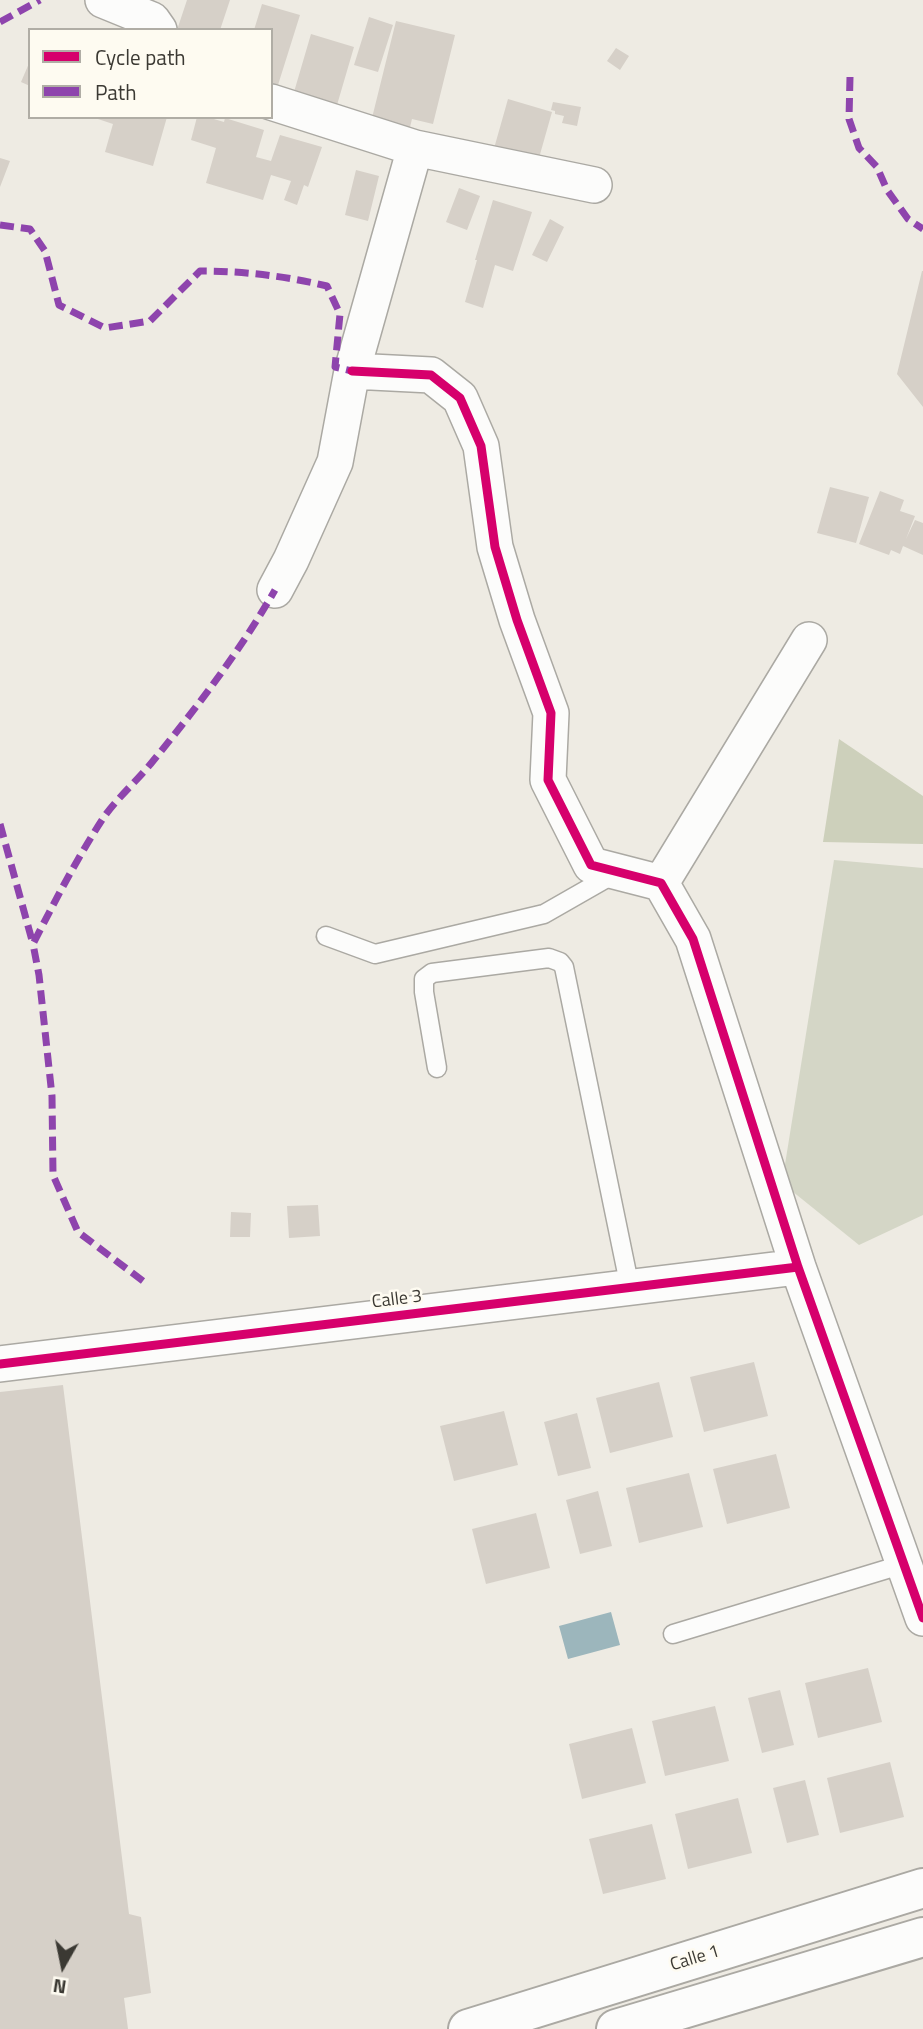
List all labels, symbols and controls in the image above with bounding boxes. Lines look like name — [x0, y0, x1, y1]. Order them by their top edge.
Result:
legend — [28, 28, 273, 119]
text: Cycle path — [95, 41, 186, 73]
text: Path — [95, 76, 137, 108]
street label: Calle 3 — [371, 1286, 423, 1314]
north arrow — [28, 1931, 98, 2001]
street label: Calle 1 — [668, 1941, 722, 1977]
text: N — [51, 1972, 68, 2003]

